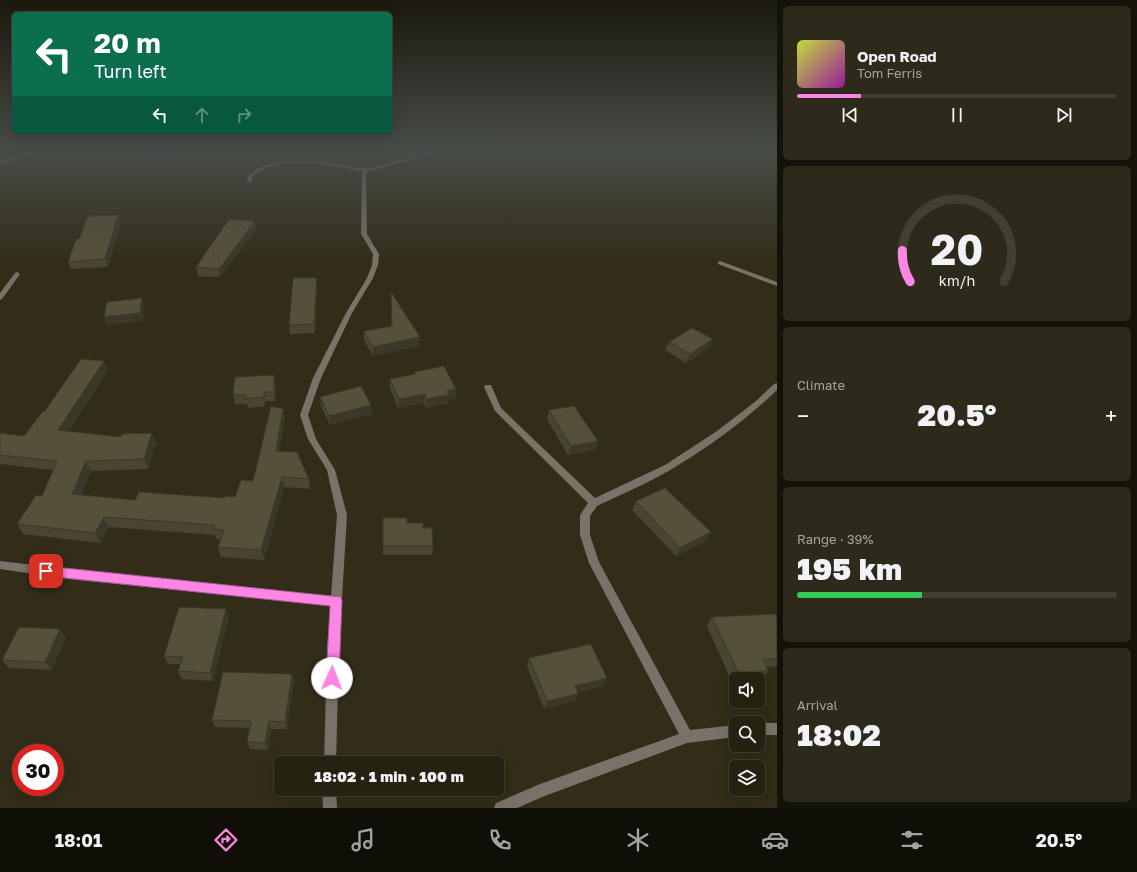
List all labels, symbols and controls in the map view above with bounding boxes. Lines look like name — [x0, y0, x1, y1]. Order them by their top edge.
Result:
text: 20 m — [94, 26, 161, 59]
icon: left — [28, 28, 80, 80]
text: Open Road — [857, 47, 937, 65]
text: Turn left — [94, 60, 167, 82]
text: Tom Ferris — [857, 65, 922, 81]
icon: left — [149, 104, 171, 126]
icon: ahead — [191, 104, 213, 126]
icon: right — [233, 104, 255, 126]
icon: previous — [839, 104, 861, 126]
icon: pause — [946, 104, 968, 126]
icon: next — [1053, 104, 1075, 126]
text: 20 — [931, 223, 983, 273]
text: km/h — [939, 271, 975, 288]
text: Climate — [797, 377, 845, 393]
text: 20.5° — [918, 397, 996, 433]
text: − — [797, 402, 809, 429]
text: + — [1105, 402, 1117, 429]
text: Range · 39% — [797, 531, 873, 547]
text: 195 km — [797, 551, 902, 587]
pin — [29, 554, 63, 588]
icon: arrive — [35, 560, 57, 582]
position arrow — [311, 657, 353, 699]
map controls — [729, 672, 765, 796]
button: sound — [729, 672, 765, 708]
text: Arrival — [797, 697, 838, 713]
button: search — [729, 716, 765, 752]
text: 18:02 — [797, 717, 881, 753]
speed limit sign: 30 — [12, 744, 64, 796]
button: layers — [729, 760, 765, 796]
text: 18:02 · 1 min · 100 m — [314, 767, 464, 785]
icon: directions — [212, 826, 240, 854]
icon: music — [349, 826, 377, 854]
icon: phone — [486, 826, 514, 854]
icon: climate — [624, 826, 652, 854]
icon: car — [761, 826, 789, 854]
icon: filters — [898, 826, 926, 854]
text: 18:01 — [55, 829, 102, 851]
text: 20.5° — [1036, 829, 1082, 851]

